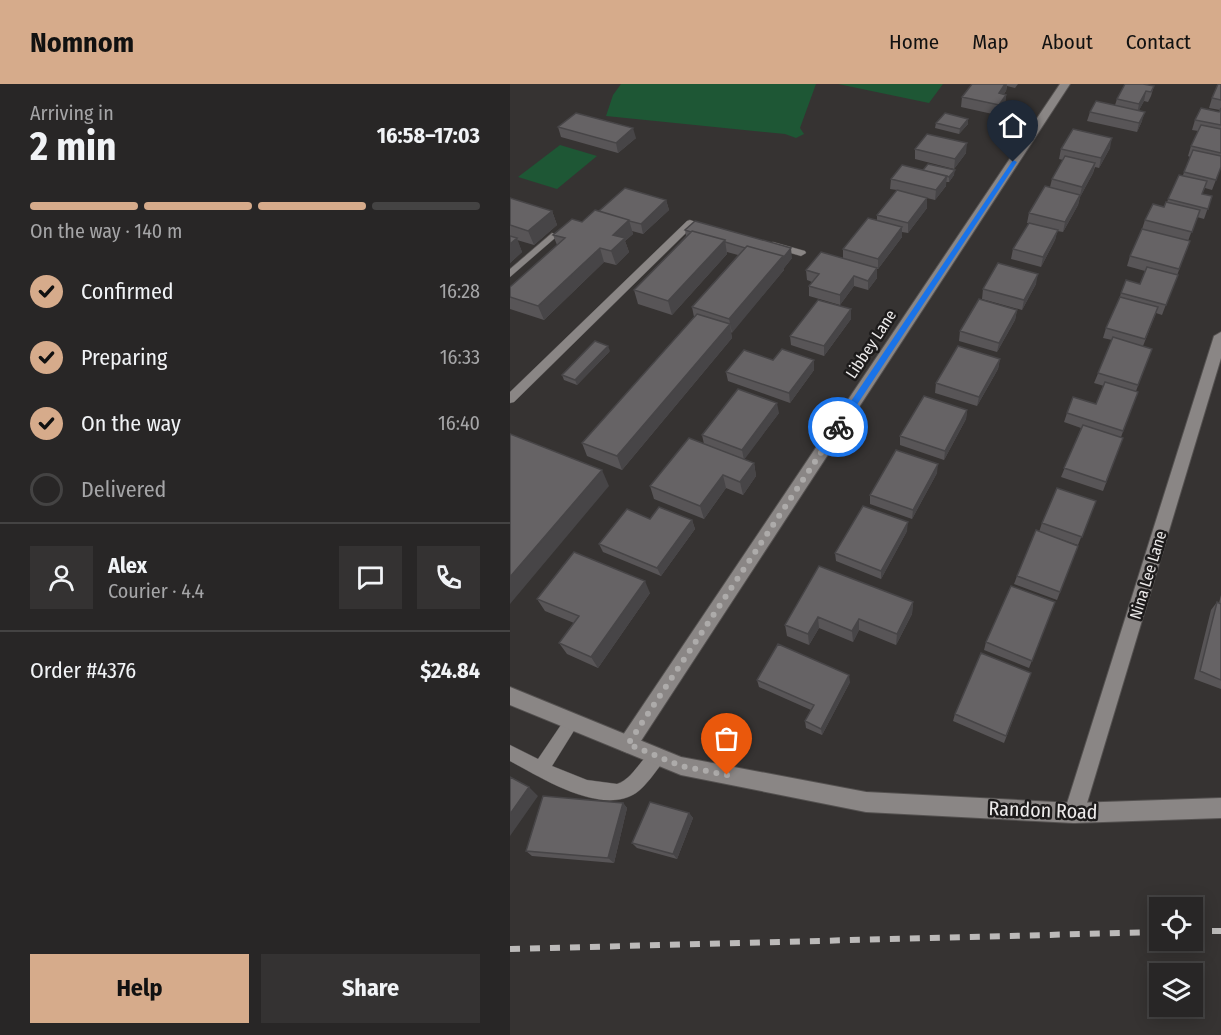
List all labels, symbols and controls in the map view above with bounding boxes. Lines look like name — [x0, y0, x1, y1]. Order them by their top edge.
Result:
text: Nomnom — [30, 26, 134, 59]
text: Home — [889, 29, 939, 55]
text: Map — [972, 29, 1009, 55]
text: About — [1042, 29, 1093, 55]
text: Contact — [1126, 29, 1191, 55]
pin — [987, 100, 1038, 162]
text: Arriving in — [30, 101, 114, 125]
icon: home — [996, 109, 1029, 142]
text: 16:58–17:03 — [377, 122, 480, 149]
text: 2 min — [30, 124, 116, 170]
text: On the way · 140 m — [30, 219, 182, 243]
icon: check — [30, 275, 63, 308]
text: Confirmed — [81, 278, 174, 305]
text: 16:28 — [439, 279, 480, 303]
street label: Libbey Lane — [842, 306, 900, 382]
icon: check — [30, 341, 63, 374]
text: Preparing — [81, 344, 167, 371]
text: 16:33 — [440, 345, 480, 369]
courier — [808, 397, 868, 457]
icon: check — [30, 407, 63, 440]
text: On the way — [81, 410, 181, 437]
text: 16:40 — [438, 411, 480, 435]
icon: bike — [822, 411, 855, 444]
text: Delivered — [81, 476, 166, 503]
street label: Nina Lee Lane — [1126, 529, 1170, 621]
button: person — [30, 546, 93, 609]
button: chat — [339, 546, 402, 609]
button: phone — [417, 546, 480, 609]
text: Alex — [108, 552, 147, 579]
text: Courier · 4.4 — [108, 579, 204, 603]
text: Order #4376 — [30, 657, 136, 684]
text: $24.84 — [420, 657, 480, 684]
pin — [701, 713, 752, 775]
icon: bag — [710, 722, 743, 755]
street label: Randon Road — [988, 796, 1098, 824]
map controls — [1149, 897, 1203, 1017]
button: locate — [1149, 897, 1203, 951]
button: Help — [30, 954, 249, 1023]
button: Share — [261, 954, 480, 1023]
button: layers — [1149, 963, 1203, 1017]

